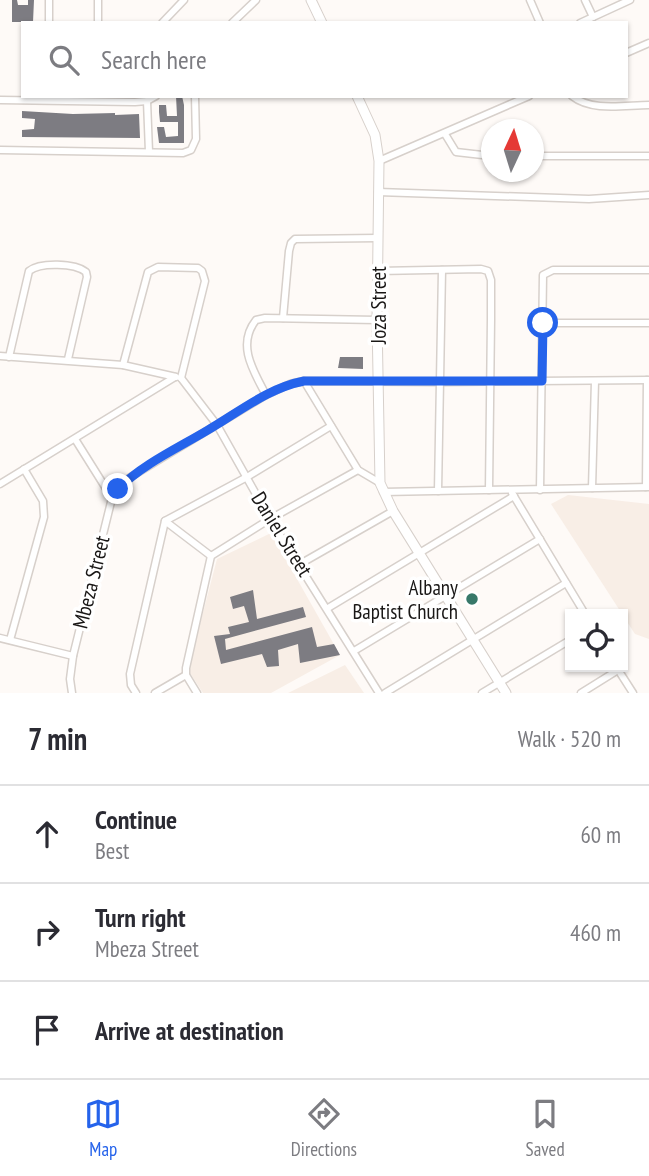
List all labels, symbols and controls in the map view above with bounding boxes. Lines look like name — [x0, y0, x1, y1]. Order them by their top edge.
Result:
search box — [21, 21, 628, 98]
icon: search — [45, 41, 83, 79]
text: Search here — [101, 43, 207, 76]
north arrow — [481, 119, 544, 182]
street label: Joza Street — [365, 266, 392, 345]
route start — [527, 307, 558, 338]
route end — [102, 473, 133, 504]
street label: Daniel Street — [245, 487, 319, 581]
street label: Mbeza Street — [66, 532, 116, 631]
place label: Albany Baptist Church — [352, 574, 458, 625]
marker: Albany Baptist Church — [464, 591, 480, 607]
map controls — [565, 609, 628, 672]
button: locate — [565, 609, 628, 672]
text: 7 min — [28, 719, 87, 758]
text: Walk · 520 m — [518, 724, 621, 753]
text: Continue — [95, 803, 177, 836]
icon: ahead — [28, 815, 66, 853]
text: 60 m — [580, 820, 621, 849]
text: Best — [95, 836, 129, 865]
text: Turn right — [95, 901, 186, 934]
icon: right — [28, 913, 66, 951]
text: 460 m — [570, 918, 621, 947]
text: Mbeza Street — [95, 934, 199, 963]
icon: arrive — [28, 1011, 66, 1049]
text: Arrive at destination — [95, 1014, 284, 1047]
tab: Map — [84, 1095, 122, 1161]
tab: Directions — [291, 1095, 357, 1161]
tab: Saved — [526, 1095, 565, 1161]

